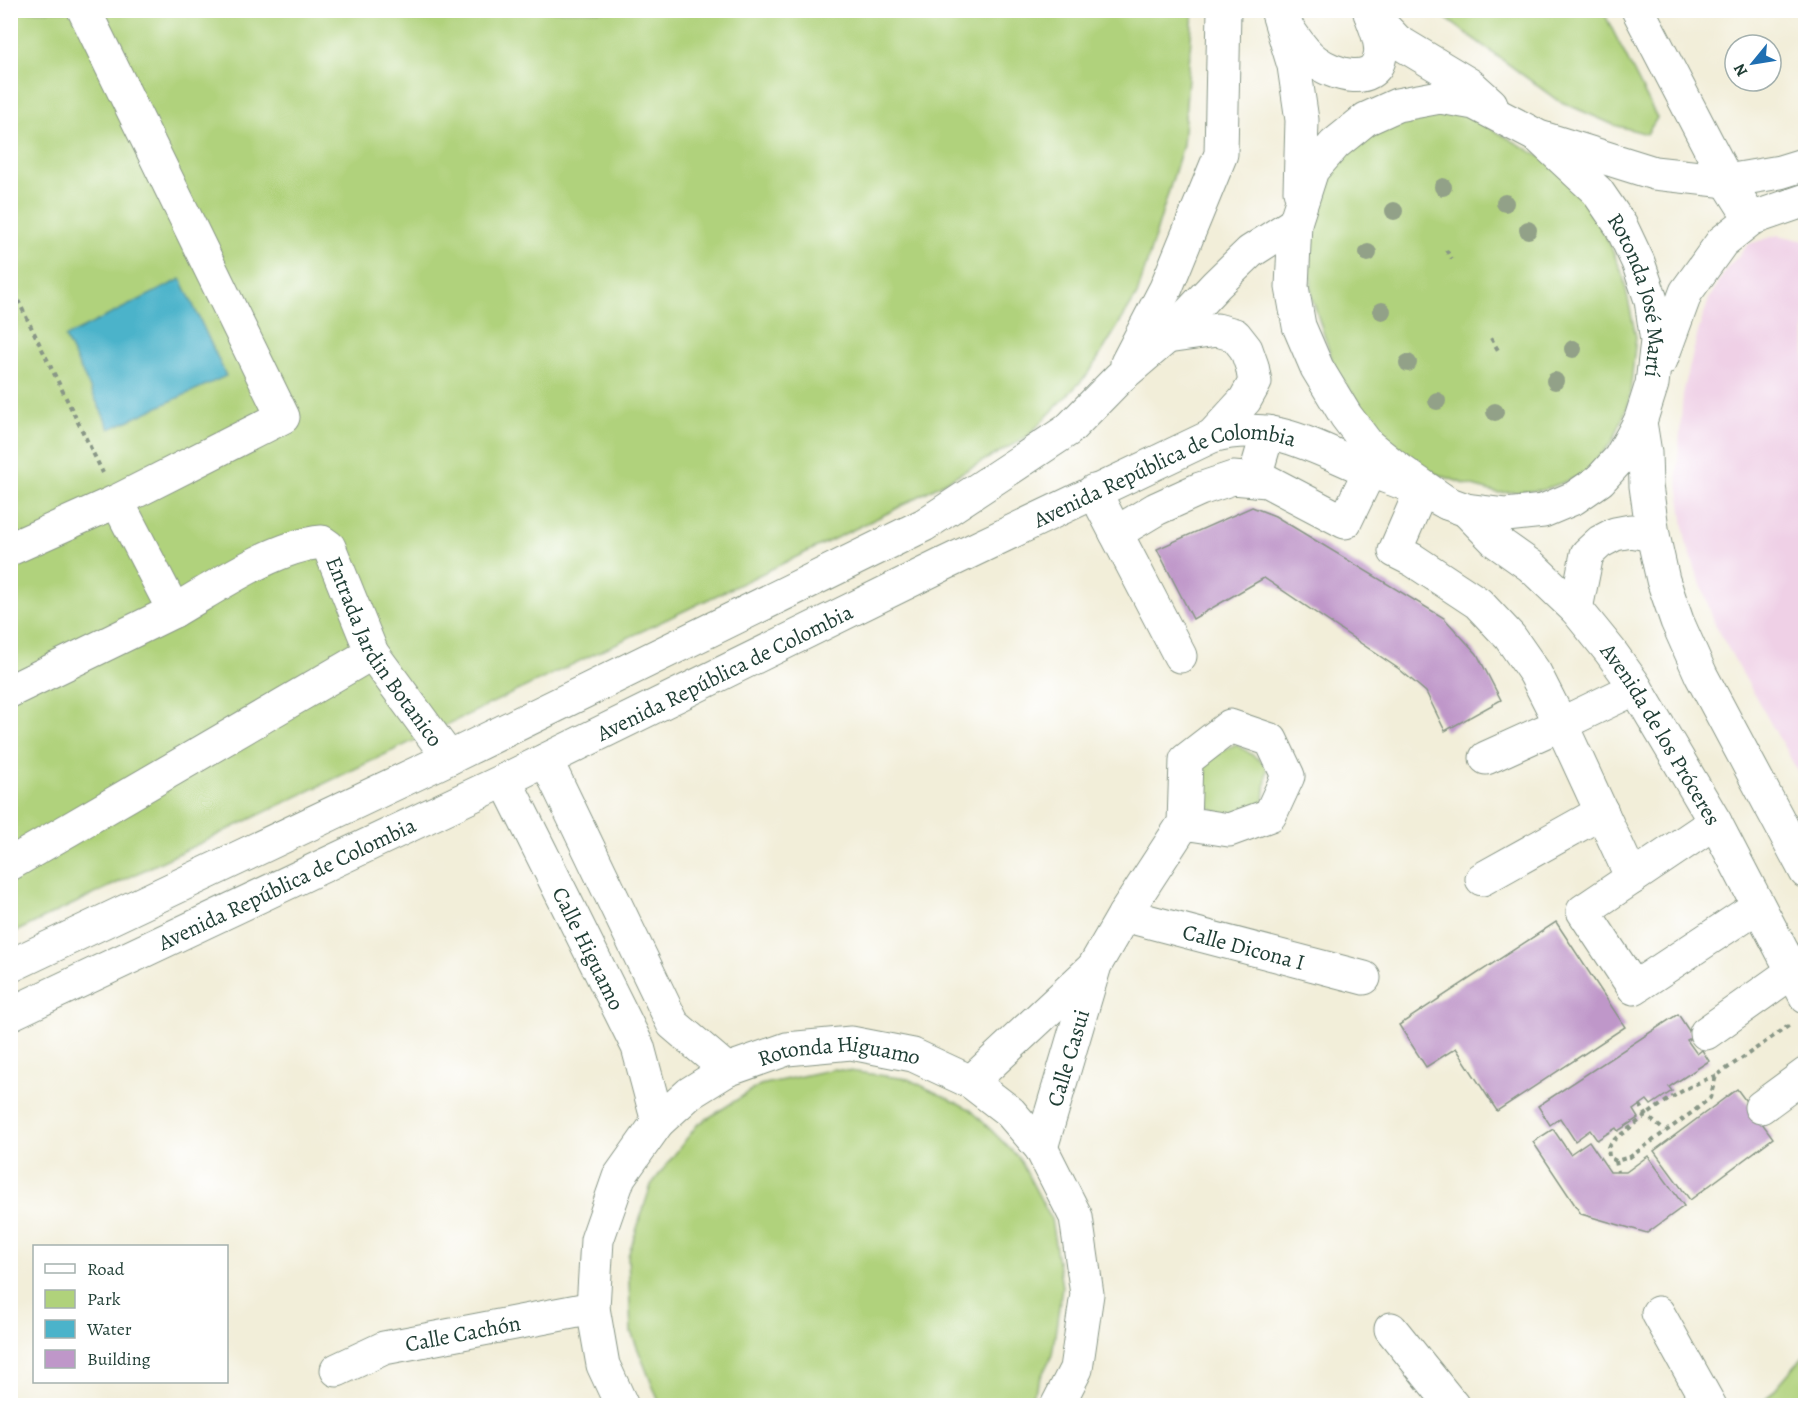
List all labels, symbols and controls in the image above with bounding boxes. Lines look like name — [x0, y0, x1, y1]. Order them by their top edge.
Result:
north arrow — [1723, 33, 1783, 93]
text: N — [1728, 59, 1753, 81]
street label: Rotonda José Martí — [1600, 207, 1671, 379]
street label: Avenida República de Colombia — [1028, 417, 1301, 536]
street label: Entrada Jardin Botanico — [318, 552, 450, 753]
street label: Avenida República de Colombia — [591, 597, 859, 749]
street label: Avenida de los Próceres — [1593, 636, 1728, 831]
street label: Avenida República de Colombia — [152, 810, 422, 958]
street label: Calle Higuamo — [545, 882, 631, 1015]
street label: Calle Dicona I — [1179, 917, 1308, 978]
street label: Calle Casui — [1040, 1006, 1097, 1110]
street label: Rotonda Higuamo — [754, 1029, 926, 1074]
legend — [33, 1245, 228, 1383]
text: Road — [87, 1257, 125, 1281]
text: Park — [87, 1287, 121, 1311]
street label: Calle Cachón — [403, 1308, 523, 1360]
text: Water — [86, 1317, 132, 1341]
text: Building — [87, 1347, 151, 1371]

